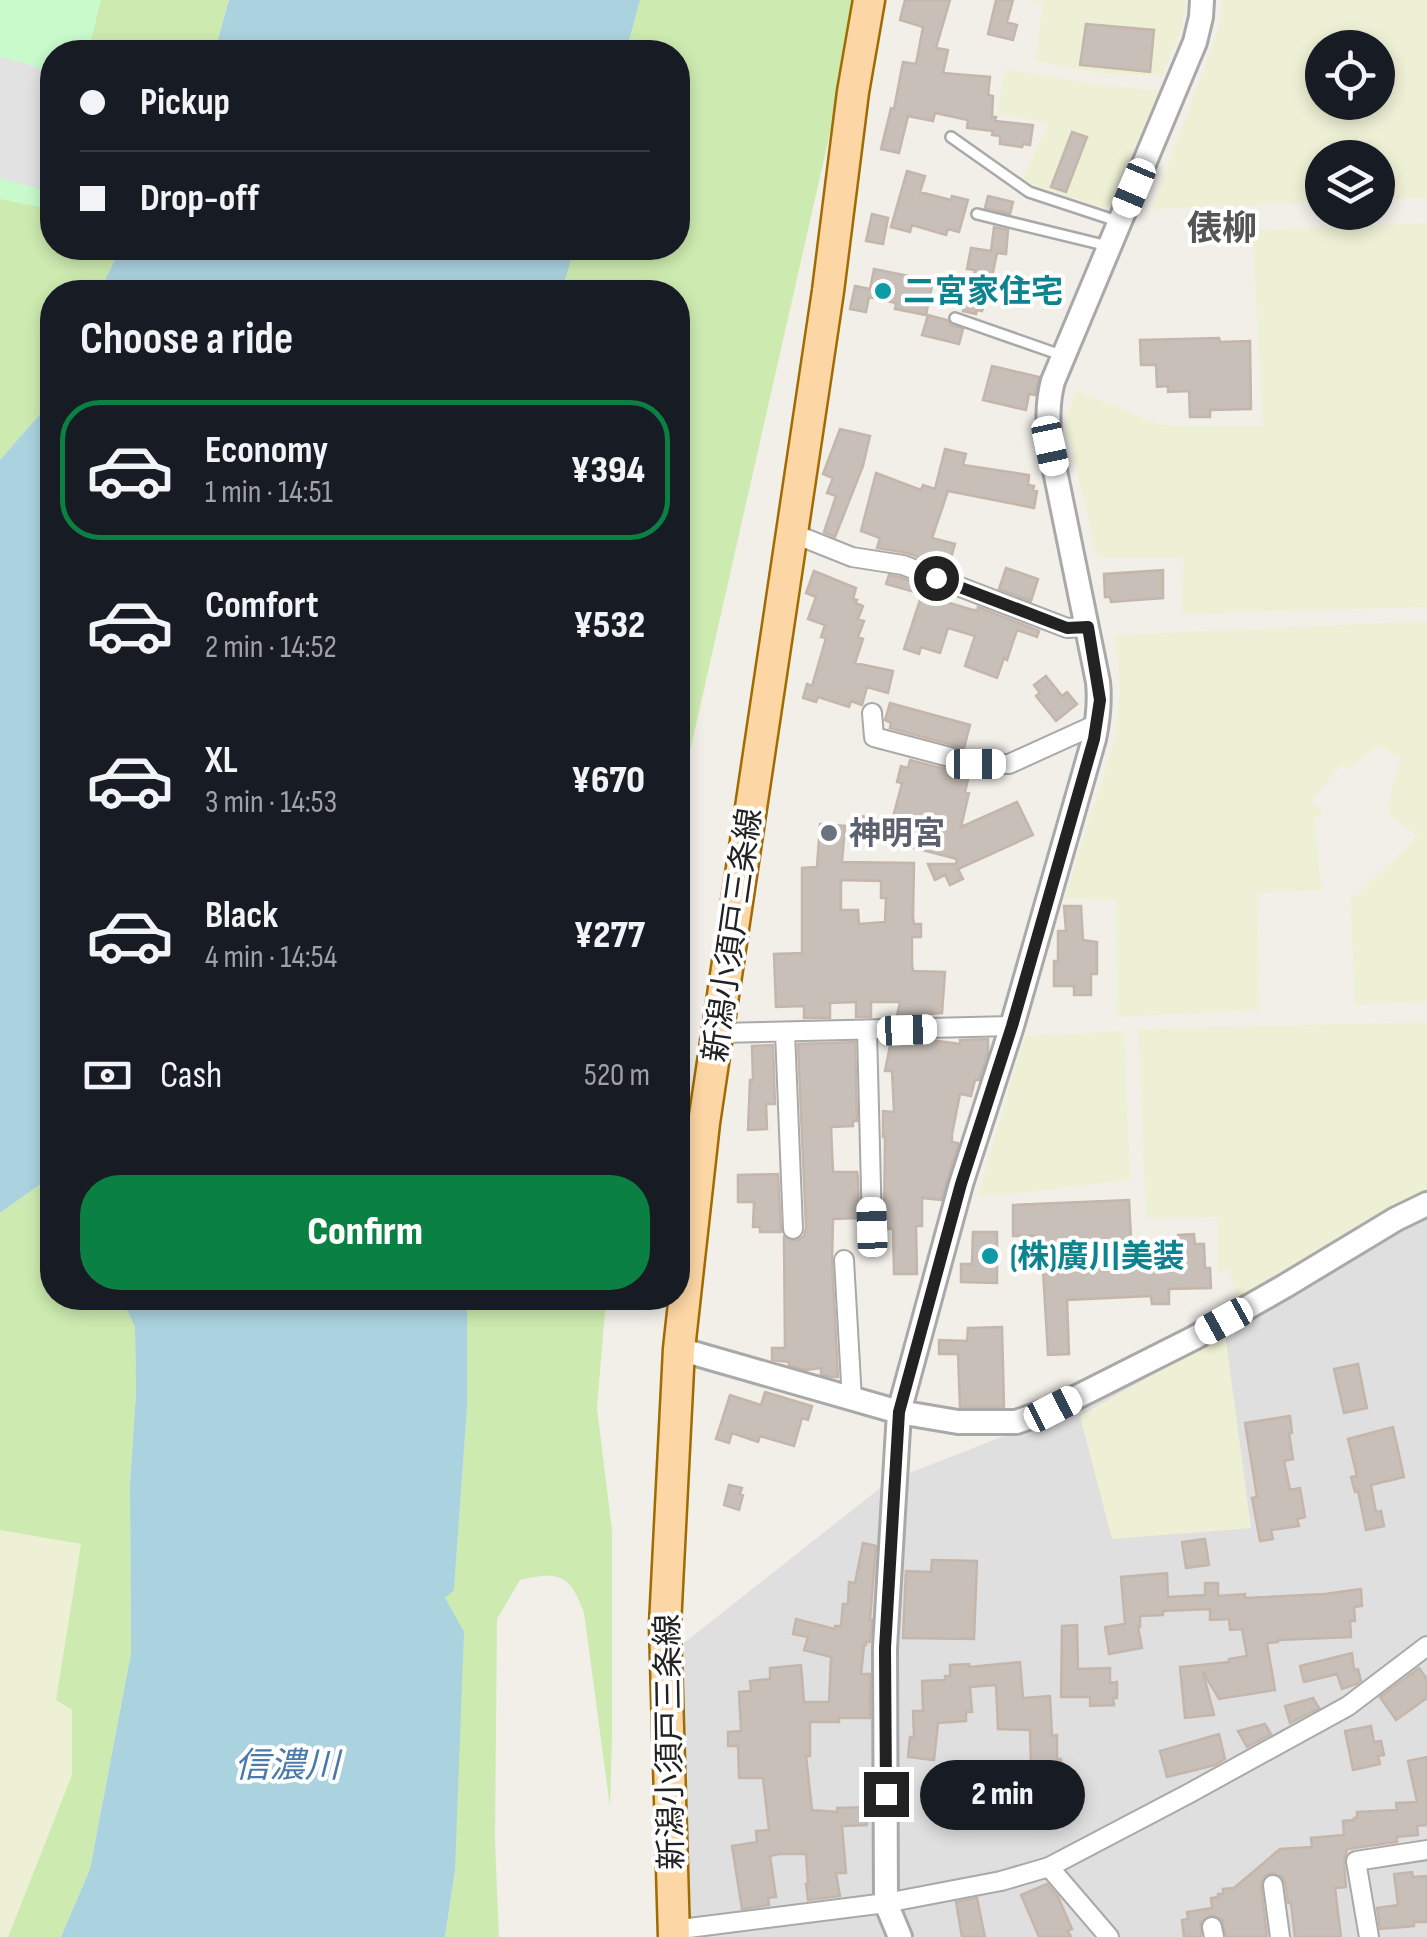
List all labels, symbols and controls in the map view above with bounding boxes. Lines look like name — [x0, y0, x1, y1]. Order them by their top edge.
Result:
map controls — [1305, 30, 1395, 230]
button: locate — [1305, 30, 1395, 120]
text: Pickup — [140, 80, 230, 125]
button: layers — [1305, 140, 1395, 230]
car — [1108, 155, 1160, 221]
text: Drop-off — [140, 176, 259, 221]
district label: 俵柳 — [1187, 208, 1257, 251]
place label: 二宮家住宅 — [903, 273, 1063, 312]
marker: 二宮家住宅 — [872, 280, 894, 302]
text: Choose a ride — [80, 312, 293, 367]
car — [1029, 414, 1071, 478]
icon: car — [85, 425, 175, 515]
text: Economy — [205, 428, 328, 473]
text: ¥394 — [571, 448, 645, 493]
text: 1 min · 14:51 — [205, 473, 333, 512]
route start — [914, 556, 959, 601]
icon: car — [85, 580, 175, 670]
text: Comfort — [205, 583, 319, 628]
text: ¥532 — [573, 603, 645, 648]
text: 2 min · 14:52 — [205, 628, 337, 667]
icon: car — [85, 735, 175, 825]
text: XL — [205, 738, 238, 783]
car — [946, 749, 1006, 779]
text: ¥670 — [571, 758, 645, 803]
text: 3 min · 14:53 — [205, 783, 337, 822]
street label: 新潟小須戸三条線 — [696, 806, 771, 1065]
place label: 神明宮 — [849, 815, 945, 854]
marker: 神明宮 — [818, 822, 840, 844]
icon: car — [85, 890, 175, 980]
text: Black — [205, 893, 278, 938]
text: ¥277 — [574, 913, 645, 958]
text: 4 min · 14:54 — [205, 938, 337, 977]
car — [876, 1014, 938, 1046]
icon: cash — [80, 1048, 135, 1103]
text: Cash — [160, 1053, 222, 1098]
text: 520 m — [584, 1056, 650, 1095]
button: Confirm — [80, 1175, 650, 1290]
car — [856, 1196, 888, 1258]
place label: (株)廣川美装 — [1010, 1238, 1185, 1277]
marker: (株)廣川美装 — [979, 1245, 1001, 1267]
car — [1190, 1293, 1258, 1349]
car — [1019, 1382, 1087, 1436]
street label: 新潟小須戸三条線 — [649, 1614, 692, 1870]
water label: 信濃川 — [234, 1745, 343, 1788]
callout: 2 min — [921, 1759, 1086, 1829]
route end — [864, 1772, 909, 1817]
text: 2 min — [971, 1775, 1034, 1814]

